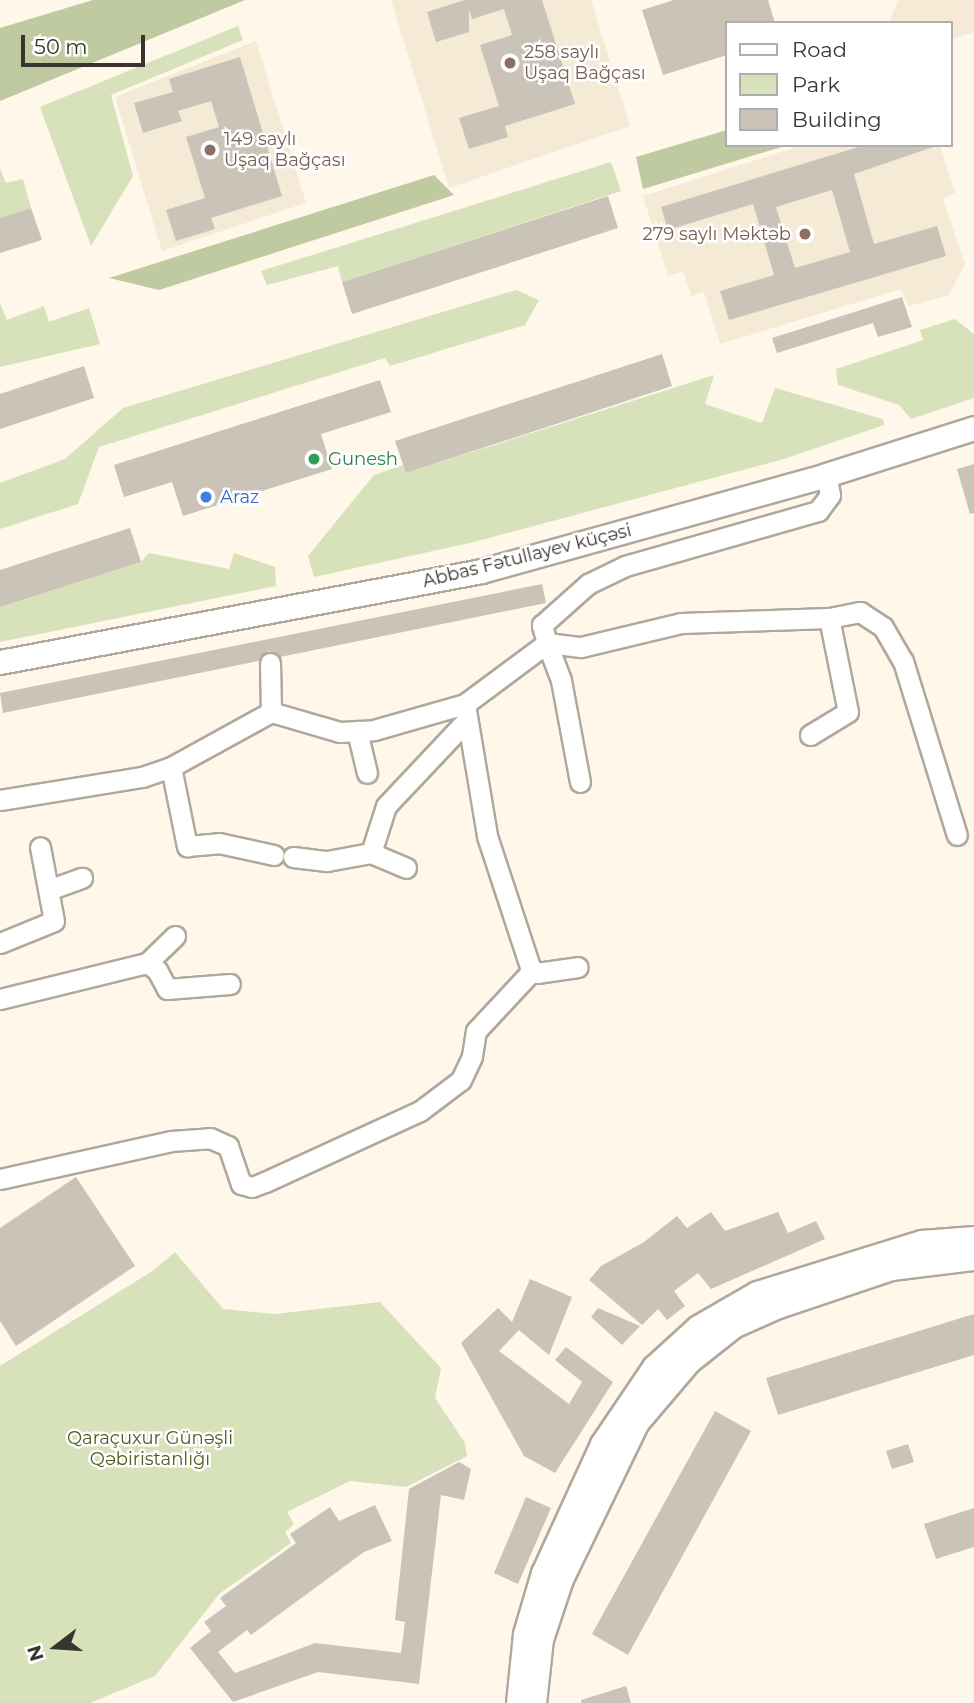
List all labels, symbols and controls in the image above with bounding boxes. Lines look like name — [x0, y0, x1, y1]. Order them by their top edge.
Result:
scale bar — [24, 21, 149, 65]
legend — [726, 21, 953, 147]
text: 50 m — [34, 34, 88, 59]
text: Road — [792, 37, 847, 62]
place label: 258 saylı Uşaq Bağçası — [524, 42, 645, 84]
marker: 258 saylı Uşaq Bağçası — [502, 55, 518, 71]
text: Park — [792, 72, 840, 97]
text: Building — [792, 107, 882, 132]
place label: 149 saylı Uşaq Bağçası — [224, 129, 345, 172]
marker: 149 saylı Uşaq Bağçası — [202, 142, 218, 158]
place label: 279 saylı Məktəb — [642, 223, 791, 245]
marker: 279 saylı Məktəb — [797, 226, 813, 242]
place label: Gunesh — [328, 448, 398, 470]
marker: Gunesh — [306, 451, 322, 467]
place label: Araz — [220, 486, 259, 508]
marker: Araz — [198, 489, 214, 505]
street label: Abbas Fətullayev küçəsi — [420, 520, 634, 592]
park label: Qaraçuxur Günəşli Qəbiristanlığı — [67, 1428, 233, 1470]
north arrow — [21, 1612, 91, 1682]
text: N — [22, 1643, 49, 1664]

